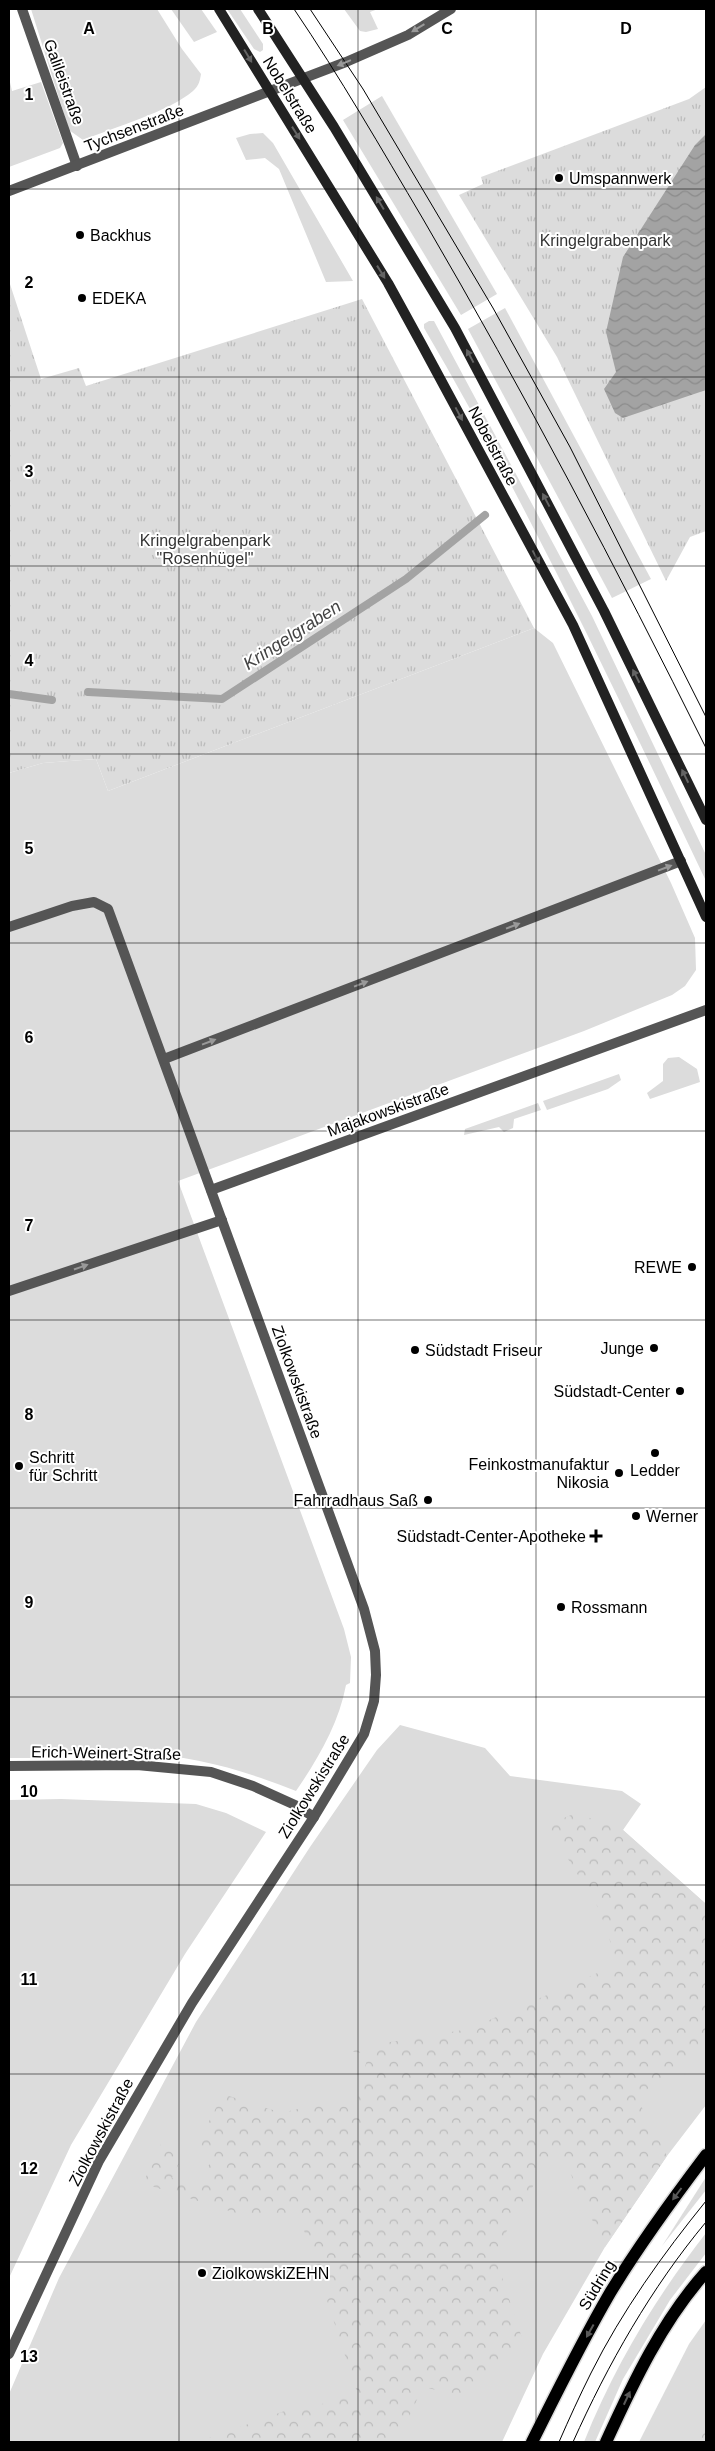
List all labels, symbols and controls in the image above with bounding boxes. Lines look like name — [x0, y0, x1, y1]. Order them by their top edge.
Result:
text: A — [83, 20, 95, 37]
text: B — [262, 20, 274, 37]
text: C — [441, 20, 453, 37]
text: D — [620, 20, 632, 37]
one-way arrow — [412, 24, 425, 33]
street label: Galileistraße — [41, 37, 87, 127]
one-way arrow — [244, 50, 253, 63]
street label: Nobelstraße — [260, 54, 320, 137]
one-way arrow — [336, 59, 351, 67]
text: 1 — [25, 86, 34, 103]
street label: Tychsenstraße — [82, 101, 186, 155]
one-way arrow — [291, 127, 300, 140]
place label: Umspannwerk — [569, 170, 672, 187]
marker: Umspannwerk — [553, 172, 565, 184]
one-way arrow — [375, 197, 384, 210]
place label: Backhus — [90, 227, 151, 244]
marker: Backhus — [74, 229, 86, 241]
park label: Kringelgrabenpark — [540, 232, 671, 249]
one-way arrow — [376, 265, 386, 278]
text: 2 — [25, 274, 34, 291]
place label: EDEKA — [92, 290, 147, 307]
marker: EDEKA — [76, 292, 88, 304]
one-way arrow — [466, 349, 474, 363]
street label: Nobelstraße — [465, 404, 521, 489]
one-way arrow — [455, 407, 463, 421]
text: 3 — [25, 463, 34, 480]
one-way arrow — [541, 493, 550, 507]
park label: Kringelgrabenpark "Rosenhügel" — [140, 532, 271, 567]
one-way arrow — [532, 550, 540, 564]
water label: Kringelgraben — [240, 596, 344, 674]
text: 4 — [25, 652, 34, 669]
one-way arrow — [632, 668, 640, 683]
one-way arrow — [680, 769, 688, 783]
text: 5 — [25, 840, 34, 857]
one-way arrow — [657, 864, 672, 871]
one-way arrow — [506, 922, 521, 930]
one-way arrow — [354, 980, 369, 988]
text: 6 — [25, 1029, 34, 1046]
one-way arrow — [202, 1038, 217, 1046]
street label: Majakowskistraße — [325, 1080, 451, 1140]
text: 7 — [25, 1217, 34, 1234]
place label: REWE — [634, 1259, 682, 1276]
marker: REWE — [686, 1261, 698, 1273]
one-way arrow — [74, 1262, 89, 1270]
street label: Ziolkowskistraße — [269, 1323, 325, 1441]
place label: Junge — [600, 1340, 644, 1357]
place label: Südstadt Friseur — [425, 1342, 543, 1359]
marker: Junge — [648, 1342, 660, 1354]
marker: Südstadt Friseur — [409, 1344, 421, 1356]
place label: Südstadt-Center — [553, 1383, 671, 1400]
marker: Südstadt-Center — [674, 1385, 686, 1397]
text: 8 — [25, 1406, 34, 1423]
marker: Ledder — [649, 1447, 661, 1459]
place label: Schritt für Schritt — [29, 1449, 98, 1484]
place label: Feinkostmanufaktur Nikosia — [468, 1456, 610, 1491]
marker: Schritt für Schritt — [13, 1460, 25, 1472]
place label: Ledder — [630, 1462, 681, 1479]
marker: Feinkostmanufaktur Nikosia — [613, 1467, 625, 1479]
place label: Fahrradhaus Saß — [293, 1492, 418, 1509]
marker: Fahrradhaus Saß — [422, 1494, 434, 1506]
place label: Werner — [646, 1508, 699, 1525]
marker: Werner — [630, 1510, 642, 1522]
place label: Südstadt-Center-Apotheke — [397, 1528, 586, 1545]
marker: Südstadt-Center-Apotheke — [590, 1530, 602, 1542]
text: 9 — [25, 1594, 34, 1611]
place label: Rossmann — [571, 1599, 647, 1616]
marker: Rossmann — [555, 1601, 567, 1613]
street label: Ziolkowskistraße — [275, 1731, 353, 1841]
street label: Erich-Weinert-Straße — [31, 1743, 181, 1763]
text: 10 — [20, 1783, 38, 1800]
text: 11 — [21, 1971, 38, 1988]
street label: Ziolkowskistraße — [66, 2075, 137, 2189]
text: 12 — [20, 2160, 38, 2177]
one-way arrow — [671, 2187, 682, 2200]
street label: Südring — [576, 2257, 618, 2313]
place label: ZiolkowskiZEHN — [212, 2265, 329, 2282]
marker: ZiolkowskiZEHN — [196, 2267, 208, 2279]
one-way arrow — [585, 2324, 594, 2337]
text: 13 — [20, 2348, 38, 2365]
one-way arrow — [623, 2391, 631, 2405]

